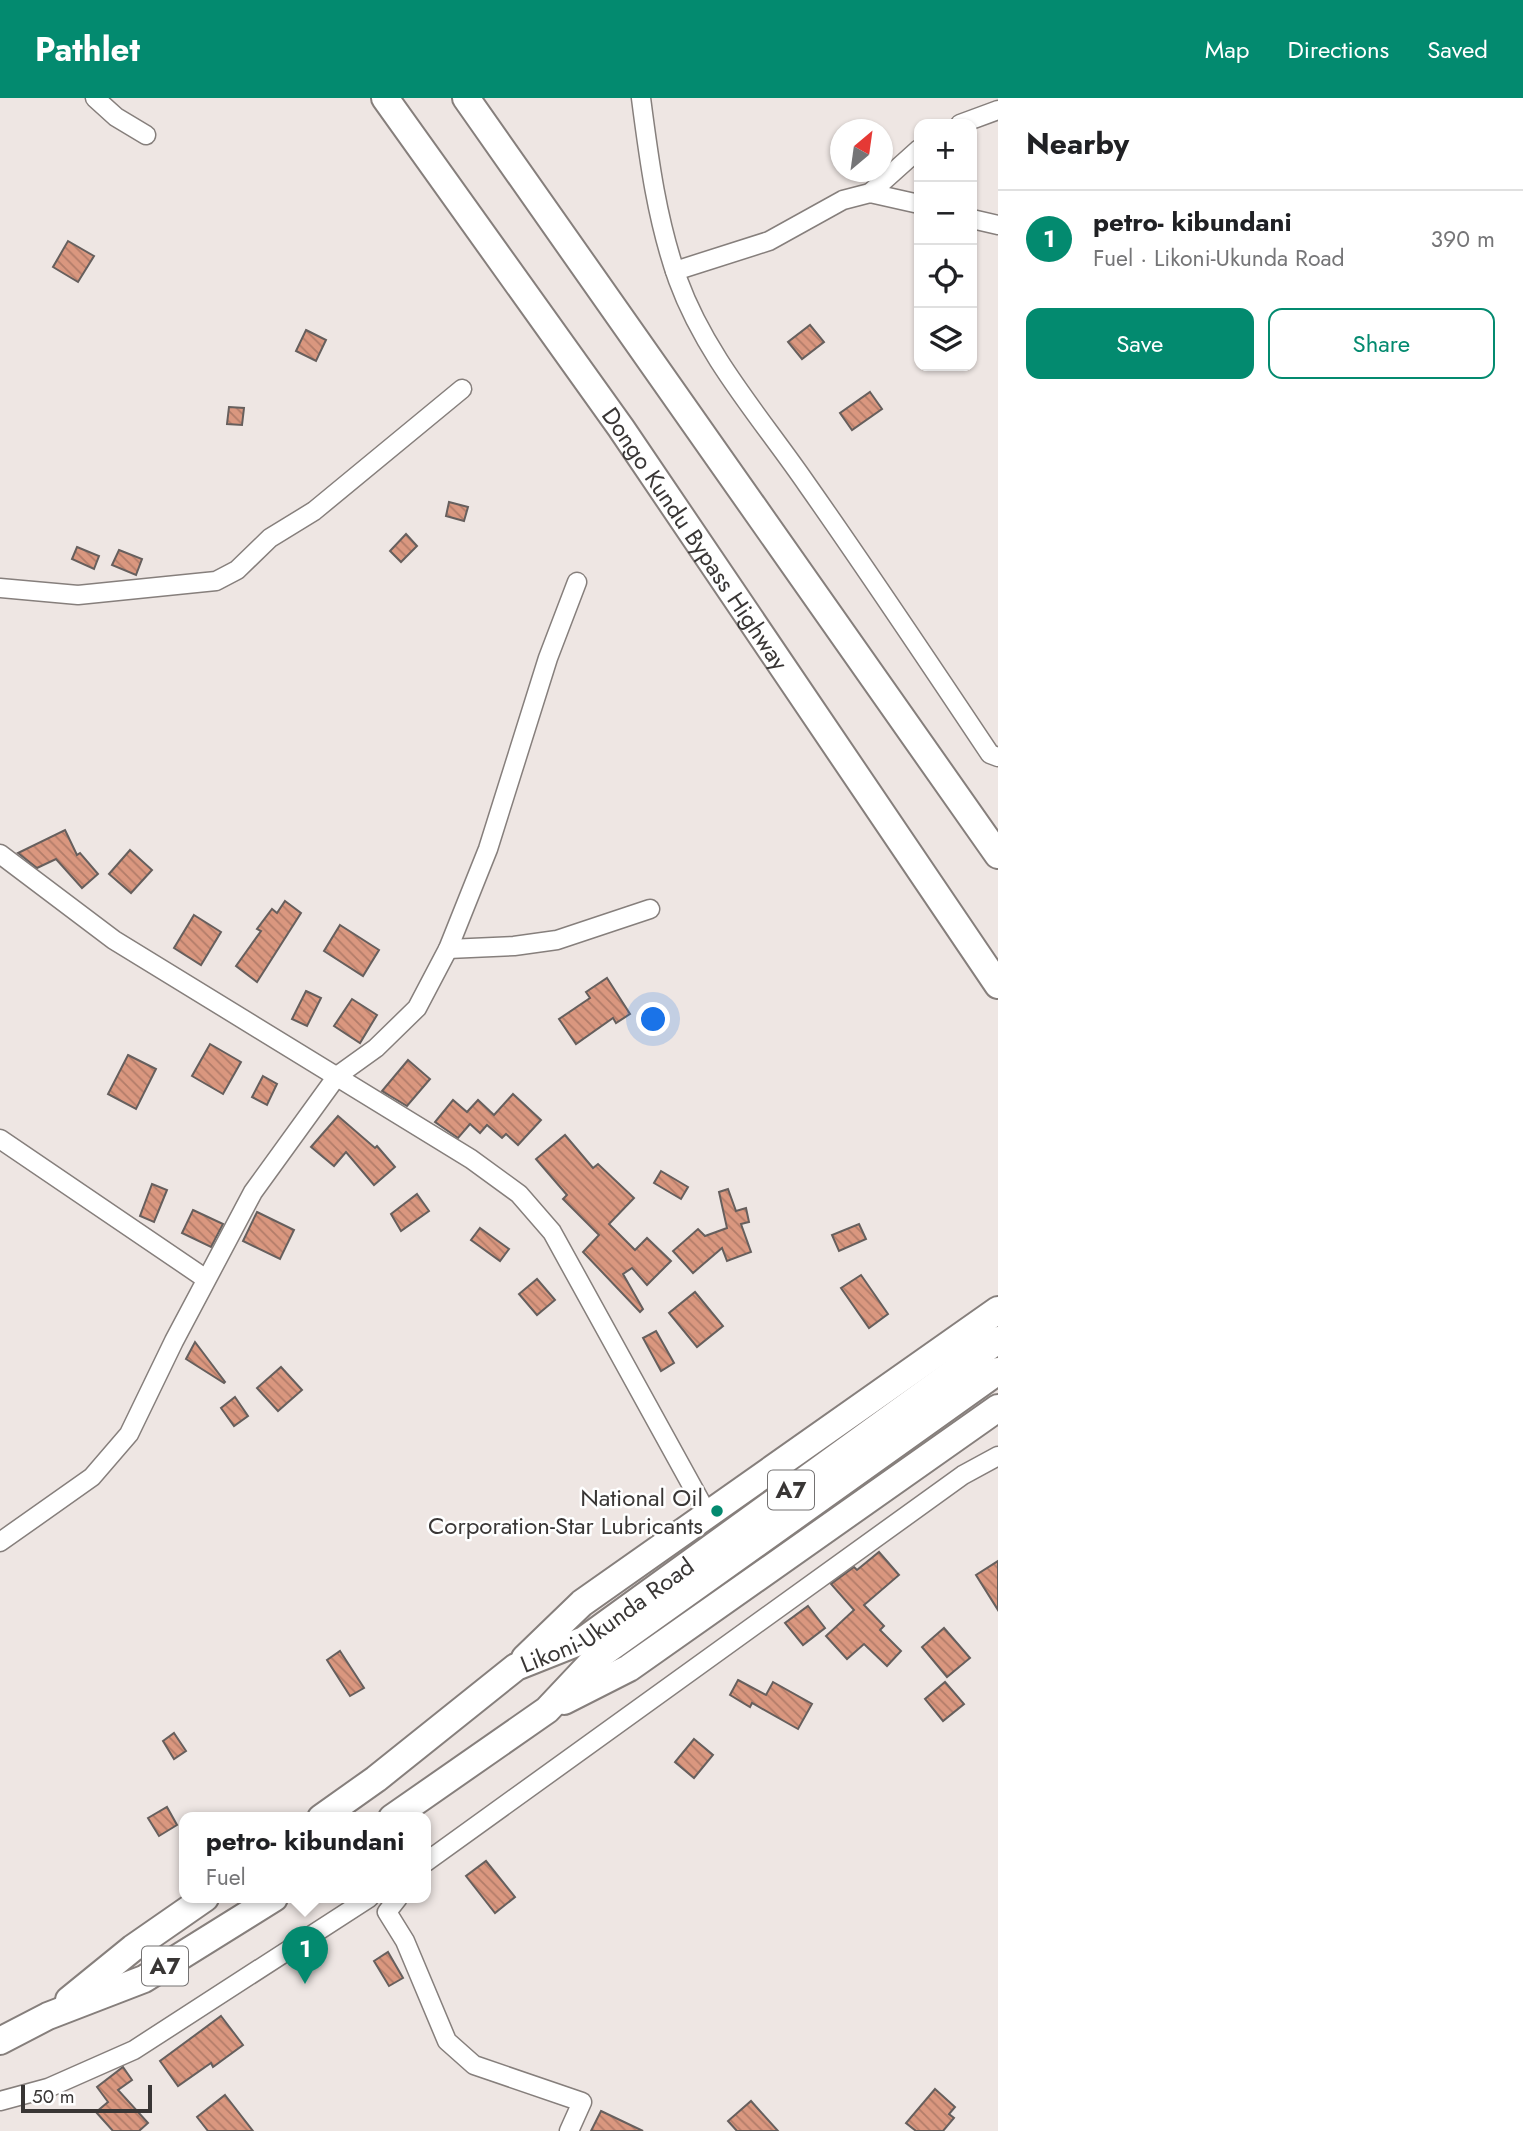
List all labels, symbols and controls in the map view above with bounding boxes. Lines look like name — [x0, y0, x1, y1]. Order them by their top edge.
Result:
text: Pathlet — [35, 26, 140, 73]
text: Map — [1205, 32, 1250, 67]
text: Directions — [1288, 32, 1389, 67]
text: Saved — [1427, 32, 1488, 67]
north arrow — [830, 119, 893, 182]
map controls — [914, 119, 977, 371]
button: + — [914, 119, 977, 182]
text: Nearby — [1026, 122, 1129, 165]
button: − — [914, 182, 977, 245]
text: petro- kibundani — [1093, 203, 1292, 241]
text: 1 — [1043, 222, 1055, 256]
text: 390 m — [1431, 222, 1495, 256]
text: Fuel · Likoni-Ukunda Road — [1093, 241, 1345, 275]
button: locate — [914, 245, 977, 308]
button: layers — [914, 308, 977, 371]
button: Save — [1026, 308, 1254, 379]
button: Share — [1268, 308, 1495, 379]
street label: Dongo Kundu Bypass Highway — [594, 400, 798, 677]
your location — [636, 1002, 670, 1036]
road number: A7 — [768, 1470, 814, 1510]
place label: National Oil Corporation-Star Lubricants — [428, 1480, 703, 1543]
marker: National Oil Corporation-Star Lubricants — [709, 1503, 725, 1519]
street label: Likoni-Ukunda Road — [515, 1549, 701, 1681]
popup — [179, 1812, 431, 1903]
text: petro- kibundani — [206, 1822, 404, 1860]
text: Fuel — [206, 1860, 246, 1894]
pin: 1 — [282, 1926, 328, 1984]
road number: A7 — [142, 1946, 188, 1985]
scale bar — [21, 2082, 152, 2114]
text: 50 m — [32, 2083, 75, 2110]

